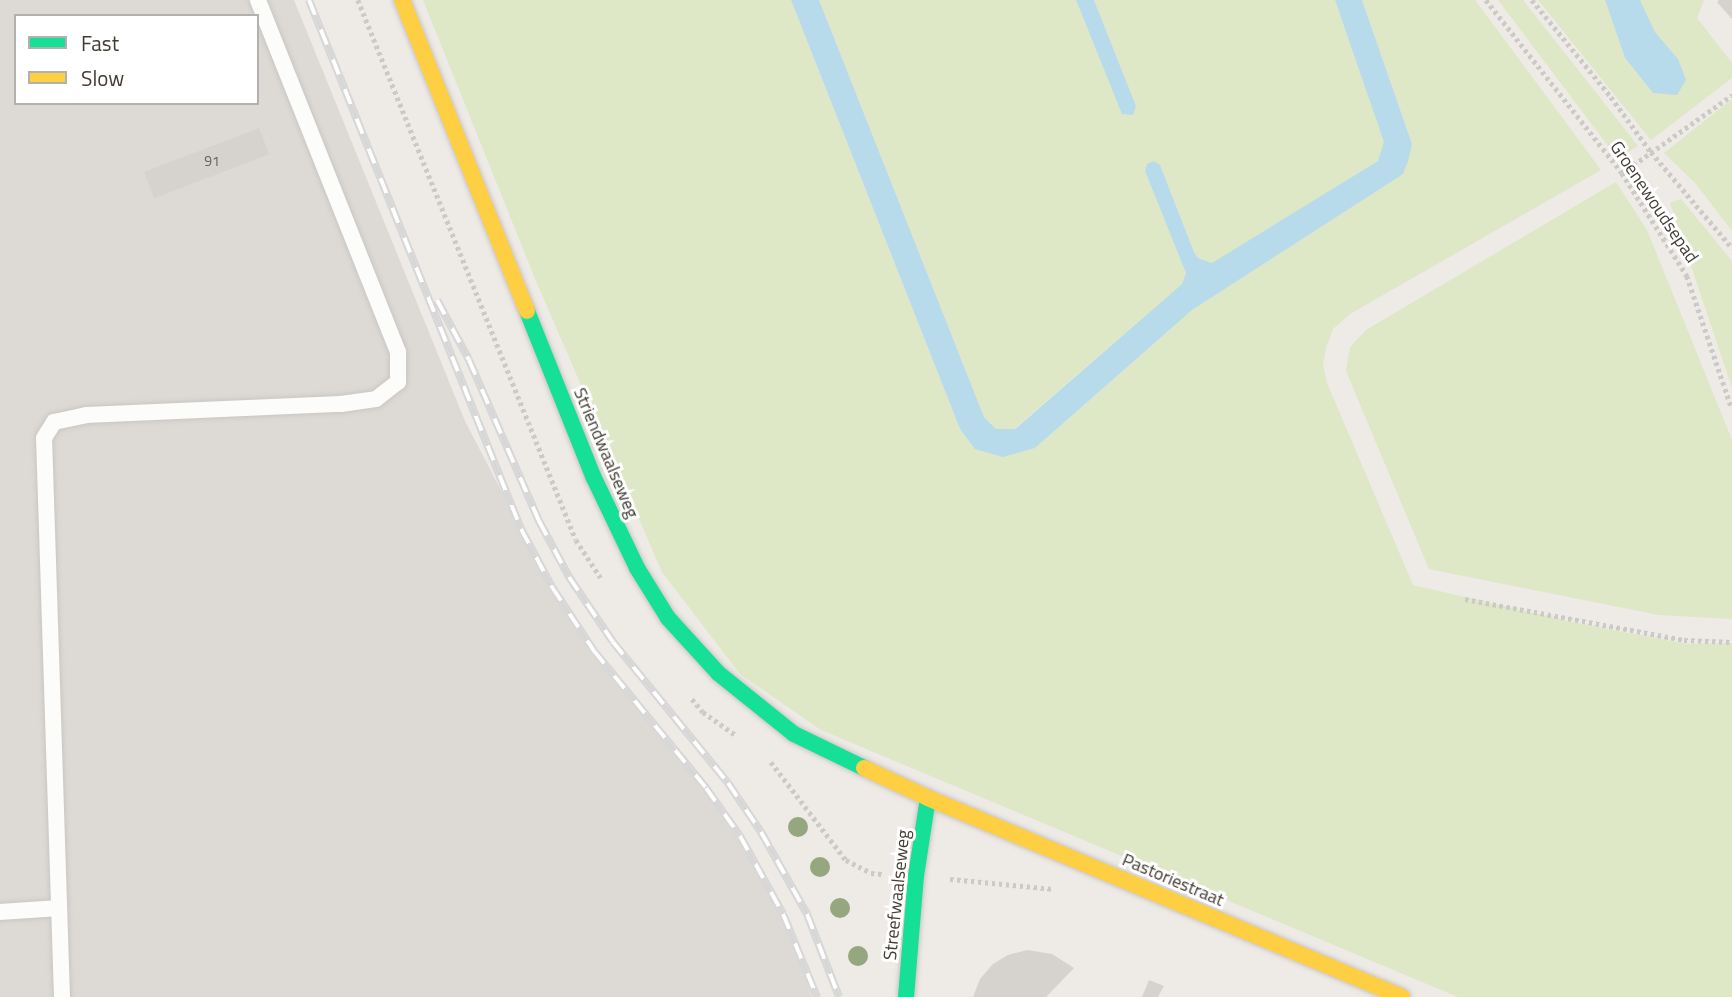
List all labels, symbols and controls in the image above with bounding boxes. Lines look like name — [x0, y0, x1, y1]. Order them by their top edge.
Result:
legend — [14, 14, 259, 105]
text: Fast — [81, 27, 119, 59]
text: Slow — [81, 62, 124, 94]
street label: Groenewoudsepad — [1605, 137, 1703, 267]
house number: 91 — [204, 153, 220, 169]
street label: Striendwaalseweg — [569, 385, 643, 521]
street label: Streefwaalseweg — [879, 829, 915, 961]
street label: Pastoriestraat — [1119, 849, 1227, 911]

